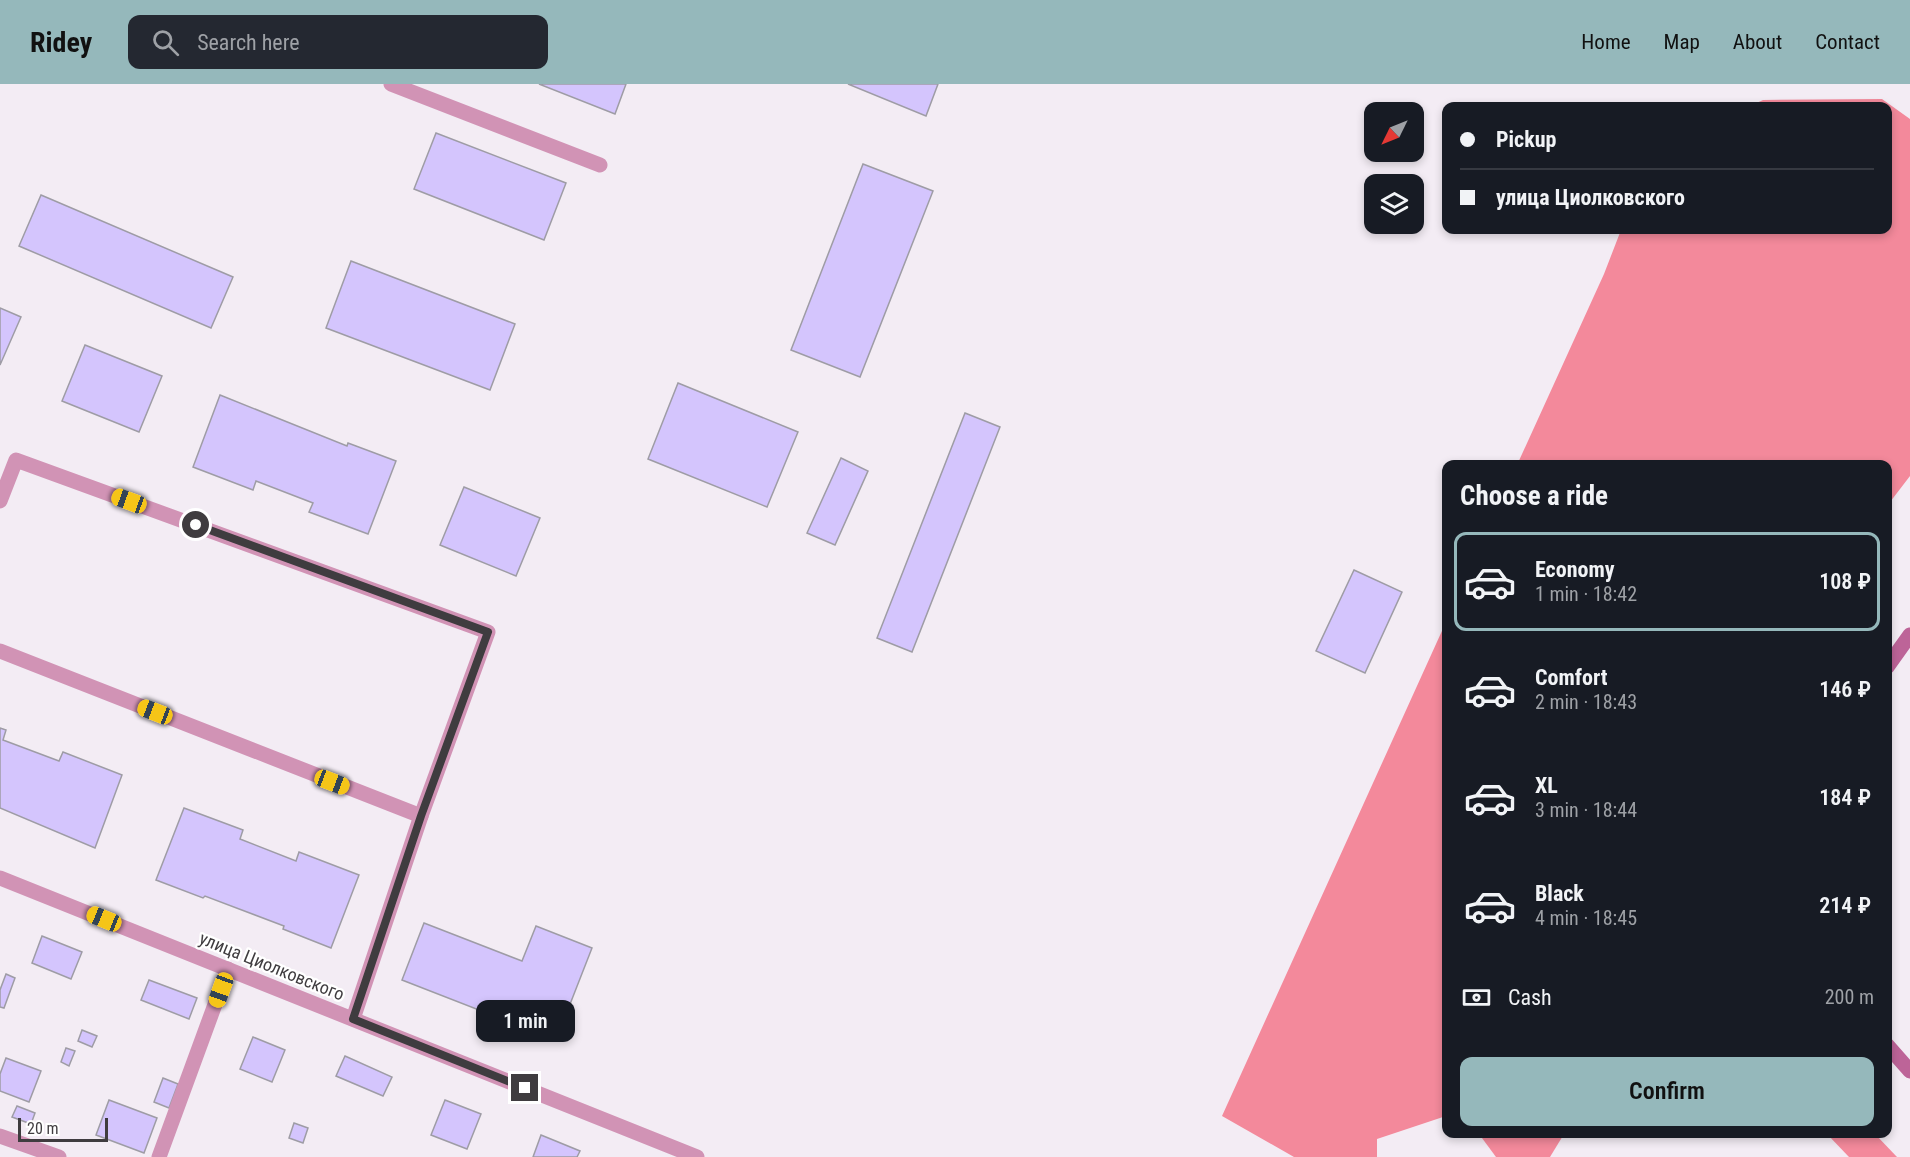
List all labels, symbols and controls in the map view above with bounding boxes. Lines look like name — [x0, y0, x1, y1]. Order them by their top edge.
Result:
search box — [128, 15, 548, 69]
text: Ridey — [30, 26, 92, 59]
icon: search — [149, 26, 182, 59]
text: Search here — [197, 30, 299, 55]
text: Home — [1581, 30, 1631, 54]
text: Map — [1664, 30, 1700, 54]
text: About — [1733, 30, 1782, 54]
text: Contact — [1815, 30, 1880, 54]
north arrow — [1364, 102, 1424, 162]
map controls — [1364, 102, 1424, 234]
text: Pickup — [1496, 127, 1556, 152]
button: layers — [1364, 174, 1424, 234]
text: улица Циолковского — [1496, 185, 1685, 210]
text: Choose a ride — [1460, 480, 1608, 512]
car — [109, 486, 149, 516]
route start — [182, 511, 209, 538]
icon: car — [1463, 555, 1517, 609]
text: Economy — [1535, 557, 1615, 582]
text: 108 ₽ — [1819, 569, 1871, 594]
text: 1 min · 18:42 — [1535, 582, 1637, 606]
icon: car — [1463, 663, 1517, 717]
text: Comfort — [1535, 665, 1608, 690]
text: 146 ₽ — [1819, 677, 1871, 702]
text: 2 min · 18:43 — [1535, 690, 1637, 714]
car — [135, 697, 175, 727]
car — [312, 767, 352, 797]
icon: car — [1463, 771, 1517, 825]
text: XL — [1535, 773, 1558, 798]
text: 184 ₽ — [1819, 785, 1871, 810]
text: 3 min · 18:44 — [1535, 798, 1637, 822]
icon: car — [1463, 879, 1517, 933]
text: Black — [1535, 881, 1584, 906]
text: 214 ₽ — [1819, 893, 1871, 918]
car — [84, 904, 124, 934]
text: 4 min · 18:45 — [1535, 906, 1637, 930]
street label: улица Циолковского — [196, 927, 348, 1005]
car — [206, 970, 236, 1010]
icon: cash — [1460, 981, 1493, 1014]
text: Cash — [1508, 985, 1552, 1010]
text: 200 m — [1825, 985, 1874, 1009]
callout: 1 min — [476, 1001, 574, 1043]
text: 1 min — [503, 1009, 548, 1033]
button: Confirm — [1460, 1057, 1874, 1126]
route end — [511, 1074, 538, 1101]
scale bar — [18, 1115, 108, 1142]
text: 20 m — [27, 1119, 59, 1138]

